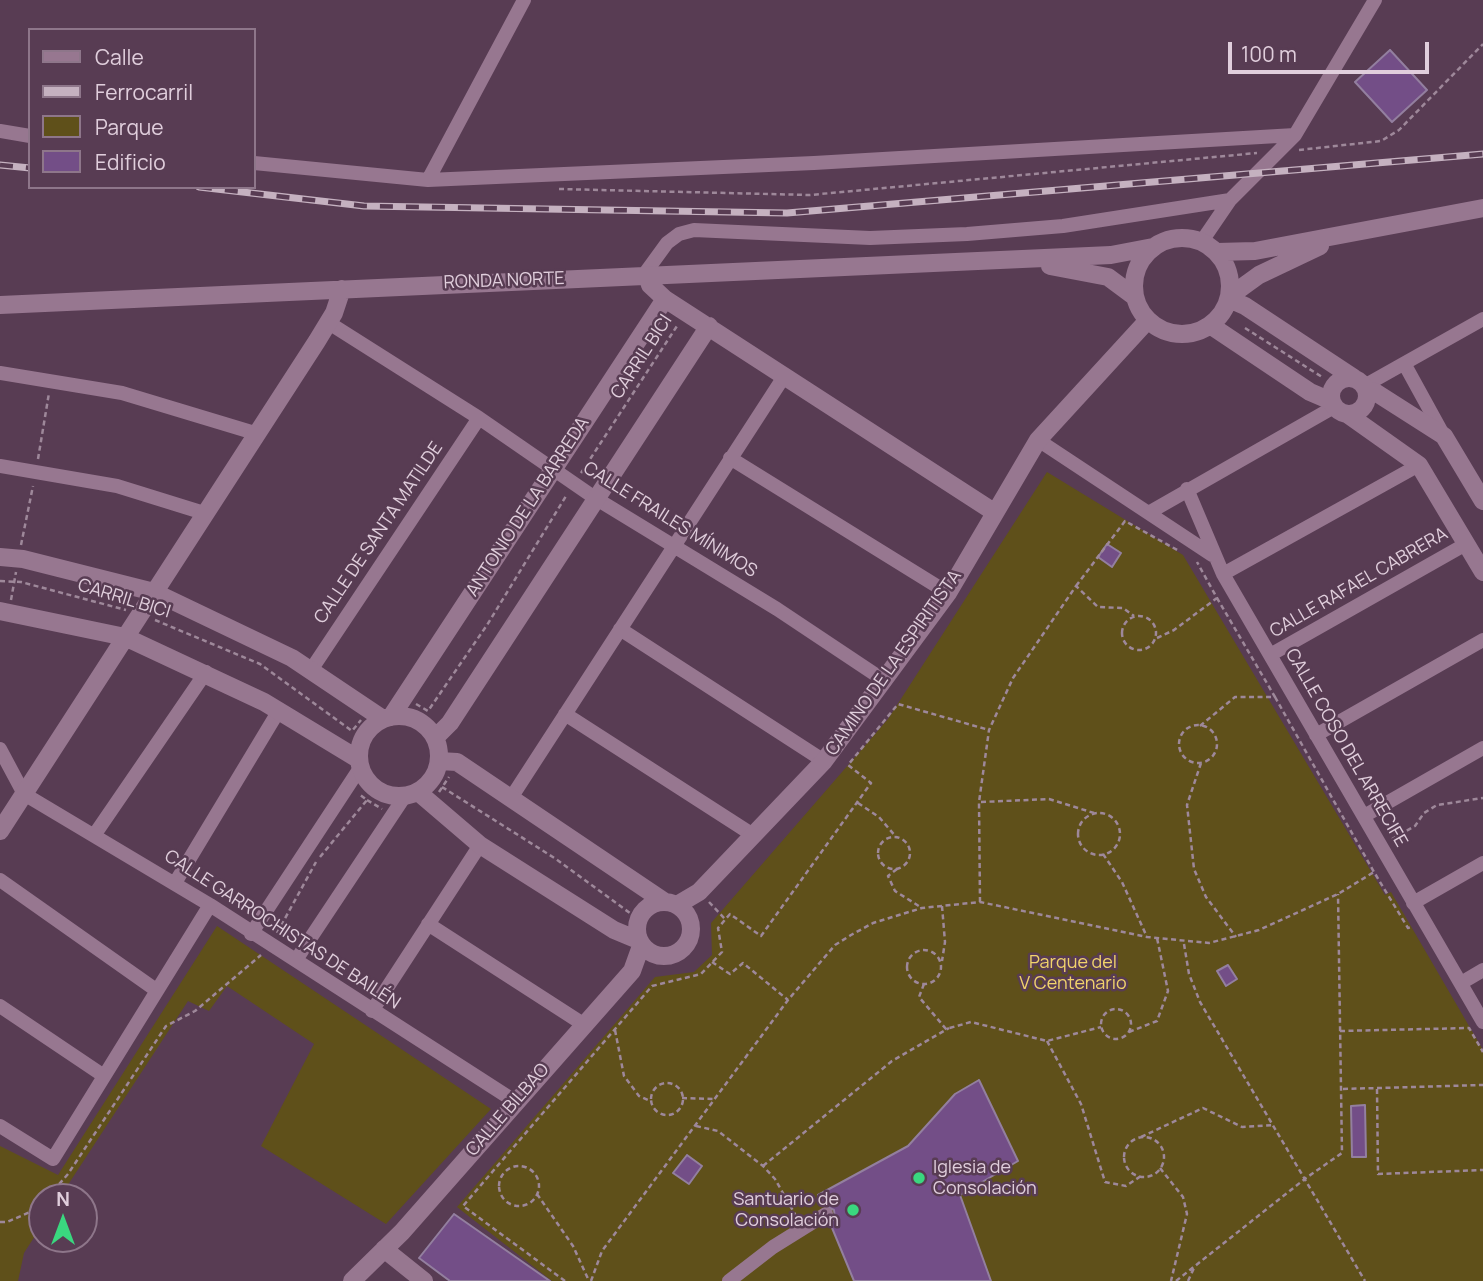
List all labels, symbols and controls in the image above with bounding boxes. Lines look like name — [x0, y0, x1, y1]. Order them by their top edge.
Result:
legend — [28, 28, 256, 189]
scale bar — [1231, 28, 1432, 72]
text: 100 m — [1241, 40, 1297, 68]
text: Calle — [95, 43, 144, 71]
text: Ferrocarril — [95, 78, 193, 106]
text: Parque — [95, 113, 164, 141]
text: Edificio — [95, 148, 166, 176]
street label: RONDA NORTE — [443, 268, 565, 294]
street label: CARRIL BICI — [607, 311, 677, 403]
street label: ANTONIO DE LA BARREDA — [462, 413, 594, 601]
street label: CALLE DE SANTA MATILDE — [310, 438, 448, 628]
street label: CALLE FRAILES MÍNIMOS — [579, 458, 761, 582]
street label: CALLE RAFAEL CABRERA — [1266, 523, 1452, 643]
street label: CAMINO DE LA ESPIRITISTA — [822, 566, 966, 760]
street label: CARRIL BICI — [75, 575, 173, 623]
street label: CALLE COSO DEL ARRECIFE — [1280, 645, 1412, 851]
street label: CALLE GARROCHISTAS DE BAILÉN — [160, 846, 404, 1014]
park label: Parque del V Centenario — [1019, 952, 1127, 995]
street label: CALLE BILBAO — [462, 1059, 554, 1161]
place label: Iglesia de Consolación — [933, 1157, 1037, 1200]
marker: Iglesia de Consolación — [911, 1170, 927, 1186]
north arrow — [28, 1183, 98, 1253]
text: N — [56, 1186, 70, 1212]
place label: Santuario de Consolación — [733, 1189, 839, 1232]
marker: Santuario de Consolación — [845, 1202, 861, 1218]

